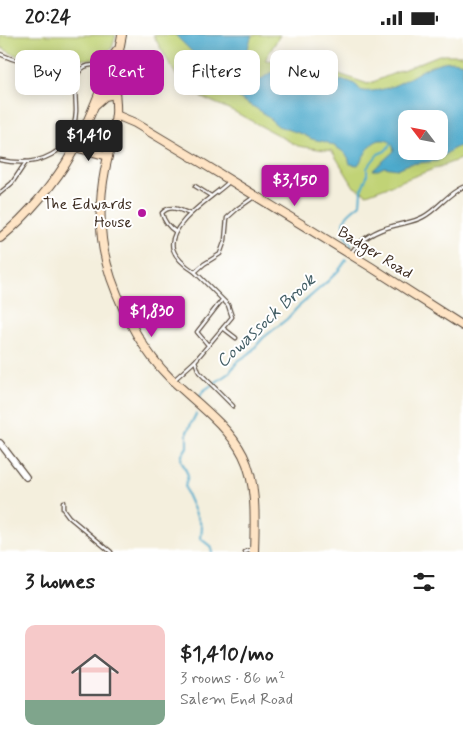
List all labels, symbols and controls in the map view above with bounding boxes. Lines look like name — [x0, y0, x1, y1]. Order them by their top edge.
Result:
text: 20:24 — [25, 5, 71, 30]
chip: Buy — [15, 50, 80, 95]
chip: Rent — [90, 50, 164, 95]
chip: Filters — [174, 50, 260, 95]
chip: New — [270, 50, 338, 95]
north arrow — [398, 110, 448, 160]
map controls — [398, 110, 448, 160]
pin: $1,410 — [48, 119, 130, 162]
text: $1,410 — [67, 125, 111, 146]
pin: $3,150 — [254, 165, 336, 207]
text: $3,150 — [273, 170, 317, 191]
place label: The Edwards House — [43, 194, 132, 233]
marker: The Edwards House — [136, 207, 148, 219]
street label: Badger Road — [333, 222, 416, 285]
water label: Cowassock Brook — [211, 268, 321, 373]
pin: $1,830 — [111, 295, 193, 338]
text: $1,830 — [130, 301, 174, 322]
text: 3 homes — [25, 568, 95, 596]
icon: filters — [410, 568, 438, 596]
text: $1,410/mo — [180, 640, 274, 668]
icon: home — [65, 645, 125, 705]
text: 3 rooms · 86 m² — [180, 668, 285, 689]
text: Salem End Road — [180, 689, 293, 710]

